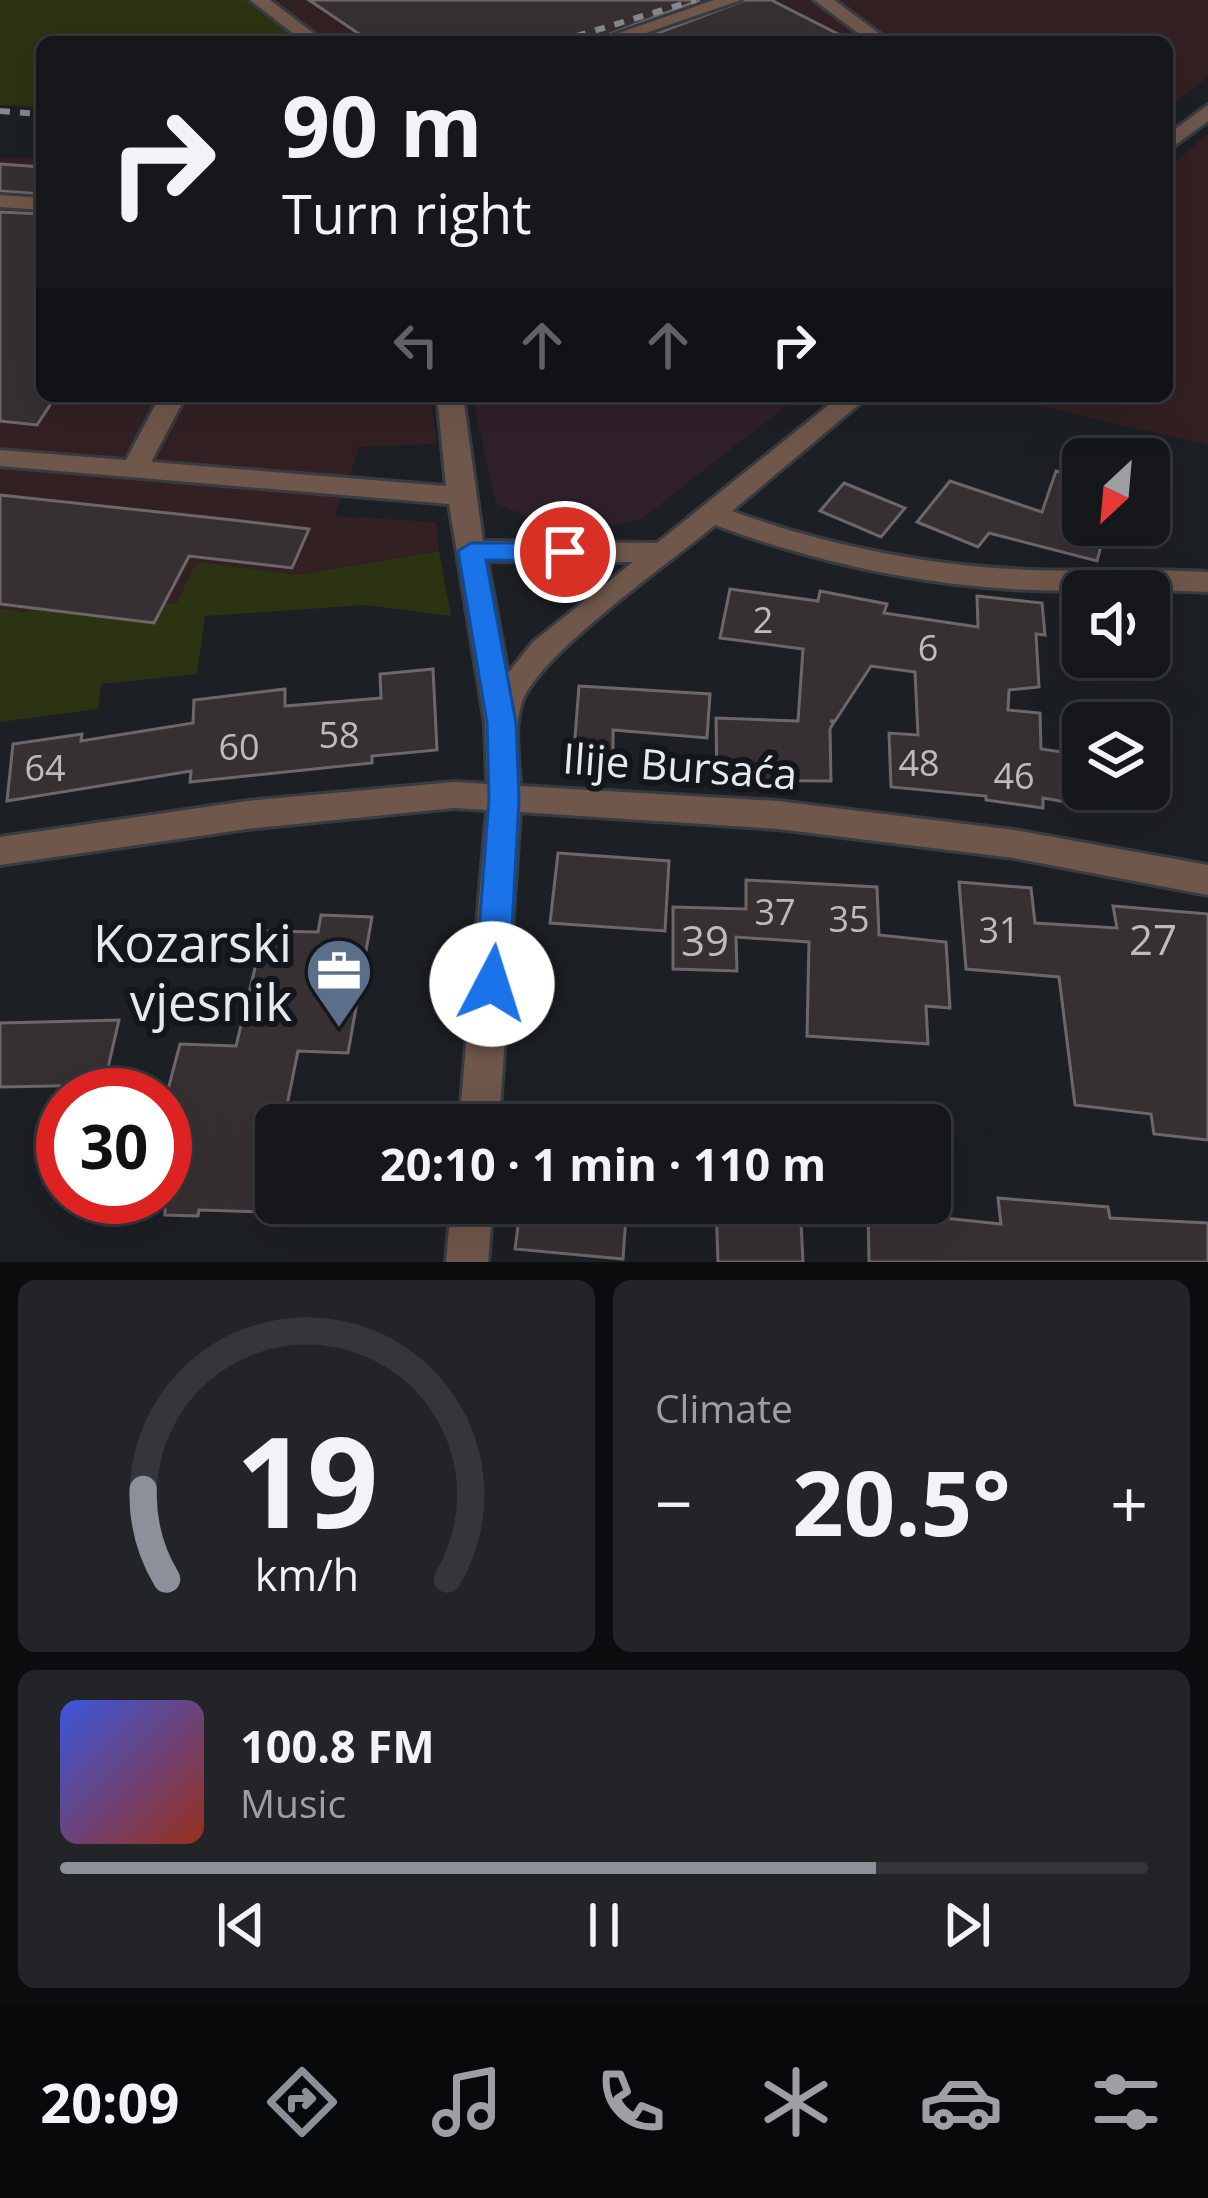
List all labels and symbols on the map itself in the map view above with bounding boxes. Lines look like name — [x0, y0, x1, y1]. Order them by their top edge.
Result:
north arrow — [1062, 438, 1170, 546]
pin — [514, 501, 616, 603]
house number: 2 — [753, 595, 773, 644]
house number: 6 — [918, 623, 938, 672]
house number: 58 — [318, 710, 360, 759]
house number: 60 — [218, 722, 260, 771]
street label: Ilije Bursaća — [561, 728, 799, 802]
house number: 48 — [898, 738, 940, 787]
house number: 64 — [24, 743, 66, 792]
house number: 46 — [993, 751, 1035, 800]
house number: 37 — [754, 887, 796, 936]
house number: 35 — [828, 894, 870, 943]
house number: 31 — [978, 905, 1020, 954]
place label: Kozarski vjesnik — [93, 907, 292, 1036]
house number: 27 — [1129, 910, 1177, 967]
house number: 39 — [681, 911, 729, 968]
position arrow — [429, 921, 555, 1047]
office icon: Kozarski vjesnik — [304, 936, 374, 1030]
speed limit sign: 30 — [36, 1068, 192, 1224]

